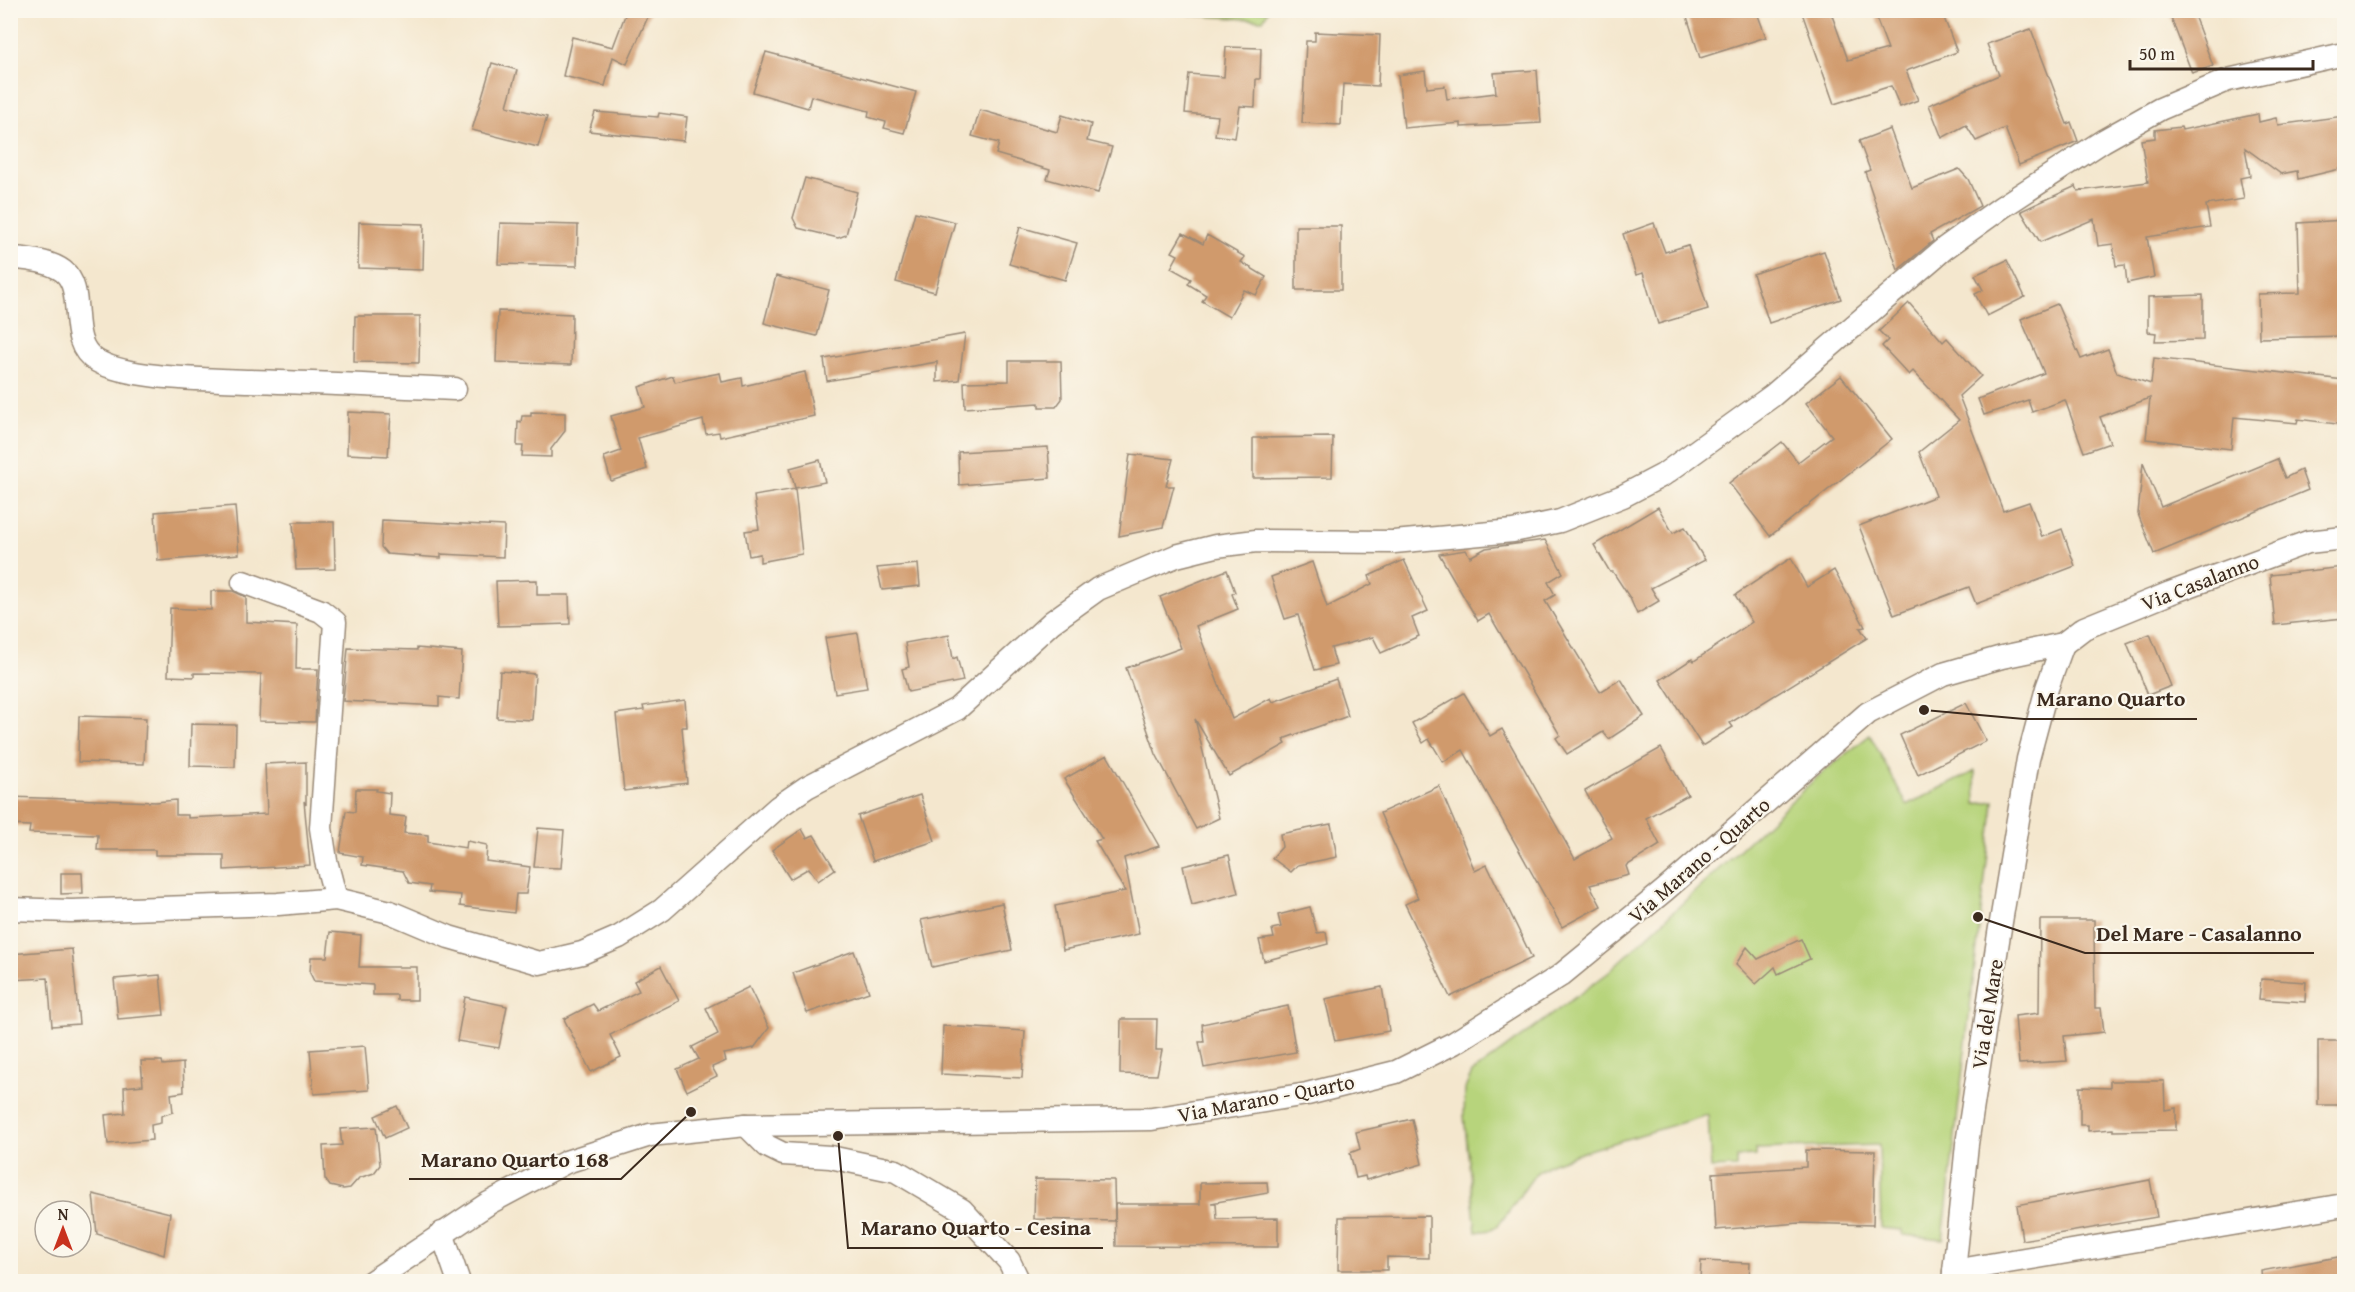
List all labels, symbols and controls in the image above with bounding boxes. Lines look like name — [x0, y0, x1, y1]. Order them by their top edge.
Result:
scale bar — [2130, 33, 2313, 71]
text: 50 m — [2139, 40, 2175, 67]
street label: Via Casalanno — [2137, 545, 2263, 619]
callout: Marano Quarto — [2024, 679, 2197, 719]
text: Marano Quarto — [2037, 682, 2186, 714]
street label: Via Marano - Quarto — [1621, 789, 1777, 931]
callout: Del Mare - Casalanno — [2085, 913, 2314, 953]
text: Del Mare - Casalanno — [2096, 917, 2302, 949]
street label: Via del Mare — [1963, 957, 2011, 1071]
street label: Via Marano - Quarto — [1175, 1066, 1357, 1130]
callout: Marano Quarto 168 — [409, 1139, 621, 1179]
text: Marano Quarto 168 — [421, 1143, 609, 1175]
north arrow — [33, 1199, 93, 1259]
text: N — [58, 1202, 69, 1226]
callout: Marano Quarto - Cesina — [848, 1208, 1103, 1248]
text: Marano Quarto - Cesina — [861, 1211, 1092, 1243]

